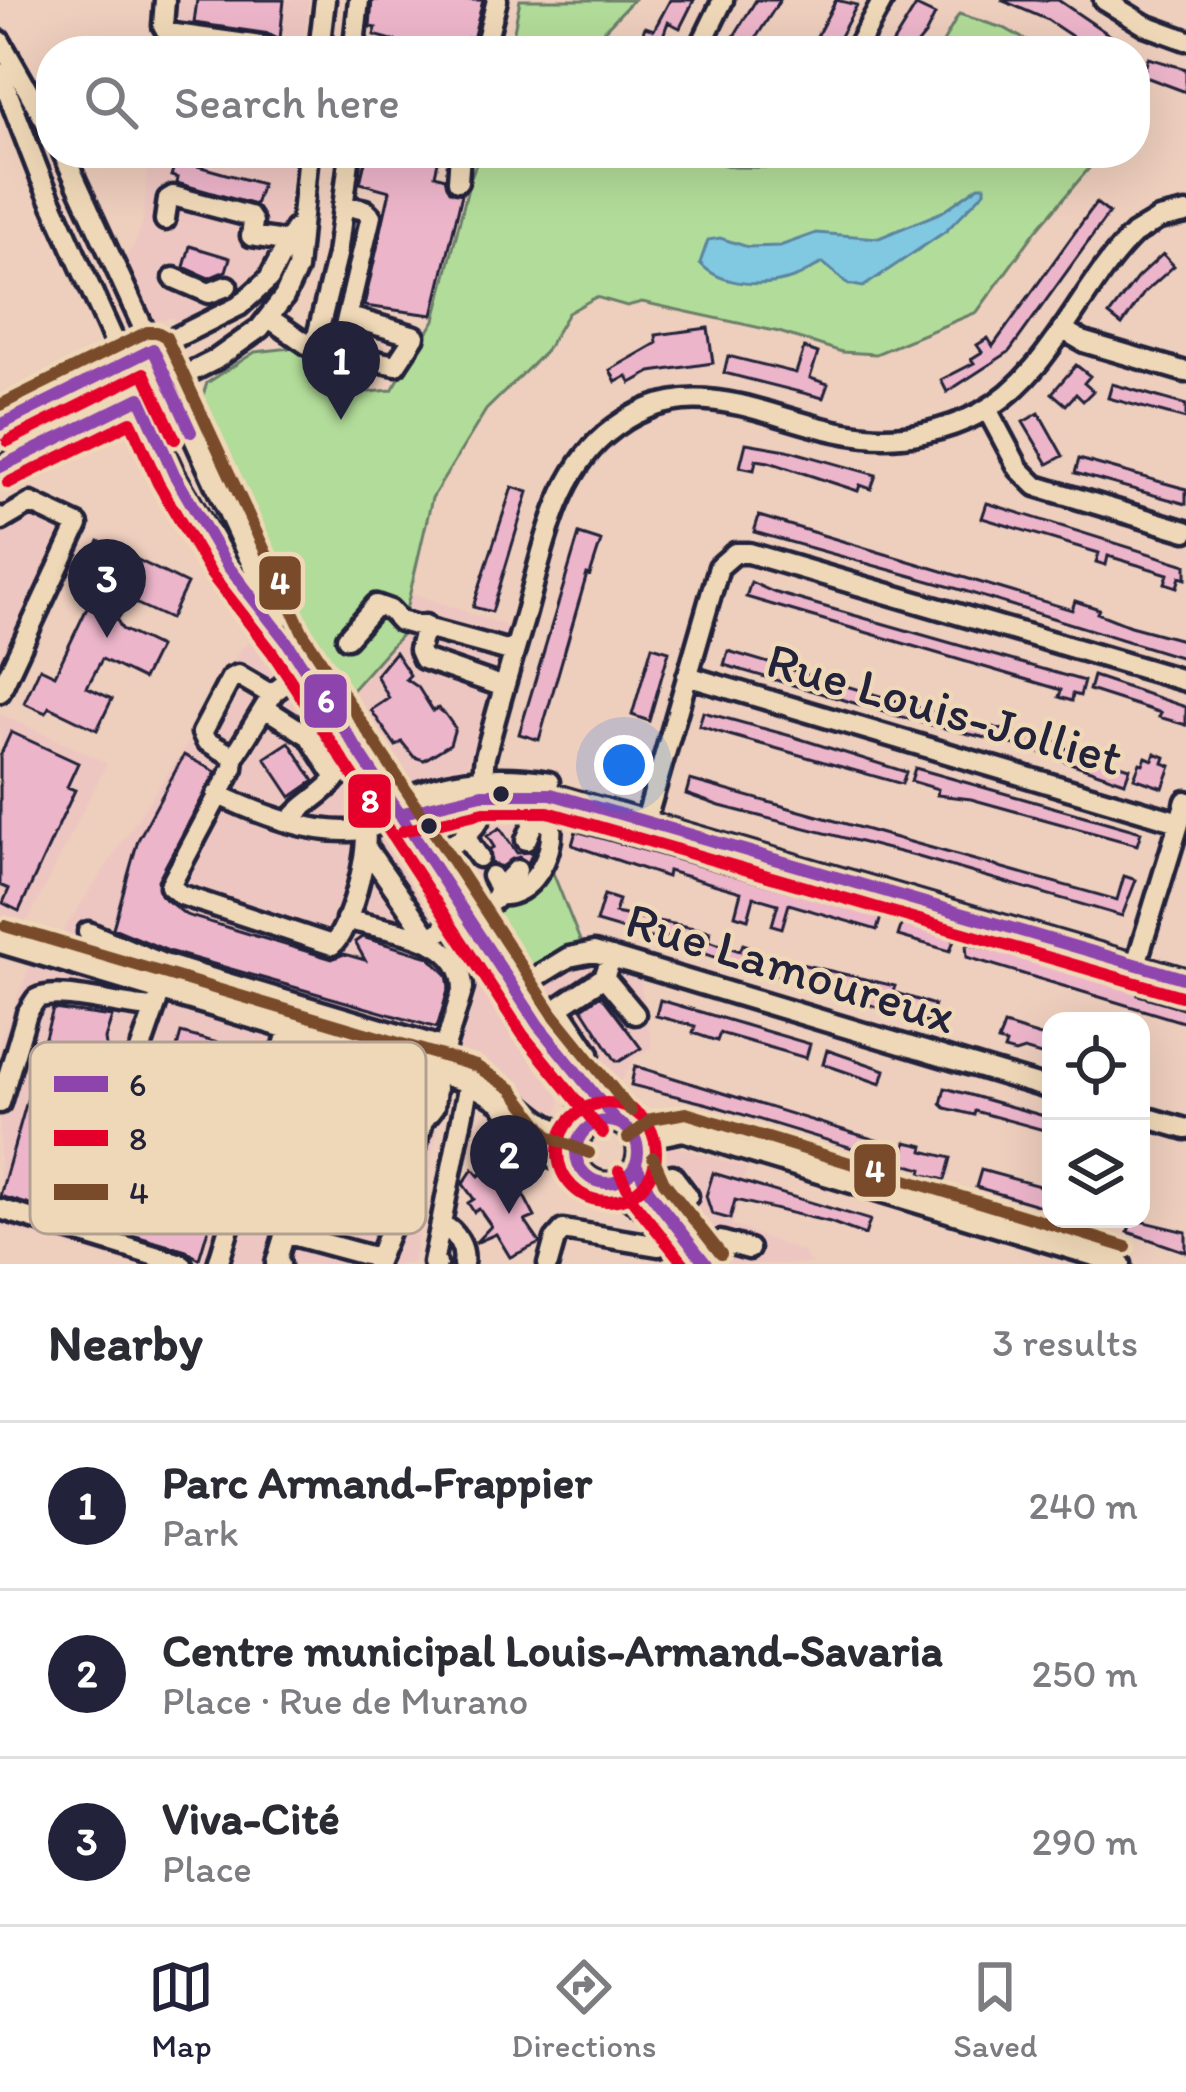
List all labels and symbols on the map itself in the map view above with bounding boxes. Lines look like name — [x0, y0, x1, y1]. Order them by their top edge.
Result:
pin: 1 — [302, 321, 380, 420]
pin: 3 — [68, 539, 146, 638]
line badge: 4 — [257, 554, 303, 612]
text: 4 — [270, 563, 290, 602]
street label: Rue Louis-Jolliet — [760, 629, 1130, 788]
line badge: 6 — [302, 672, 349, 730]
text: 6 — [317, 681, 335, 720]
your location — [594, 735, 654, 795]
line badge: 8 — [346, 772, 393, 830]
text: 8 — [361, 781, 379, 820]
unlabelled marker — [490, 783, 512, 805]
unlabelled marker — [418, 815, 440, 837]
street label: Rue Lamoureux — [619, 888, 963, 1046]
legend — [30, 1042, 426, 1234]
text: 6 — [129, 1065, 146, 1104]
pin: 2 — [470, 1115, 548, 1214]
text: 8 — [129, 1119, 147, 1158]
line badge: 4 — [852, 1142, 898, 1199]
text: 4 — [865, 1151, 885, 1190]
text: 4 — [129, 1173, 149, 1212]

